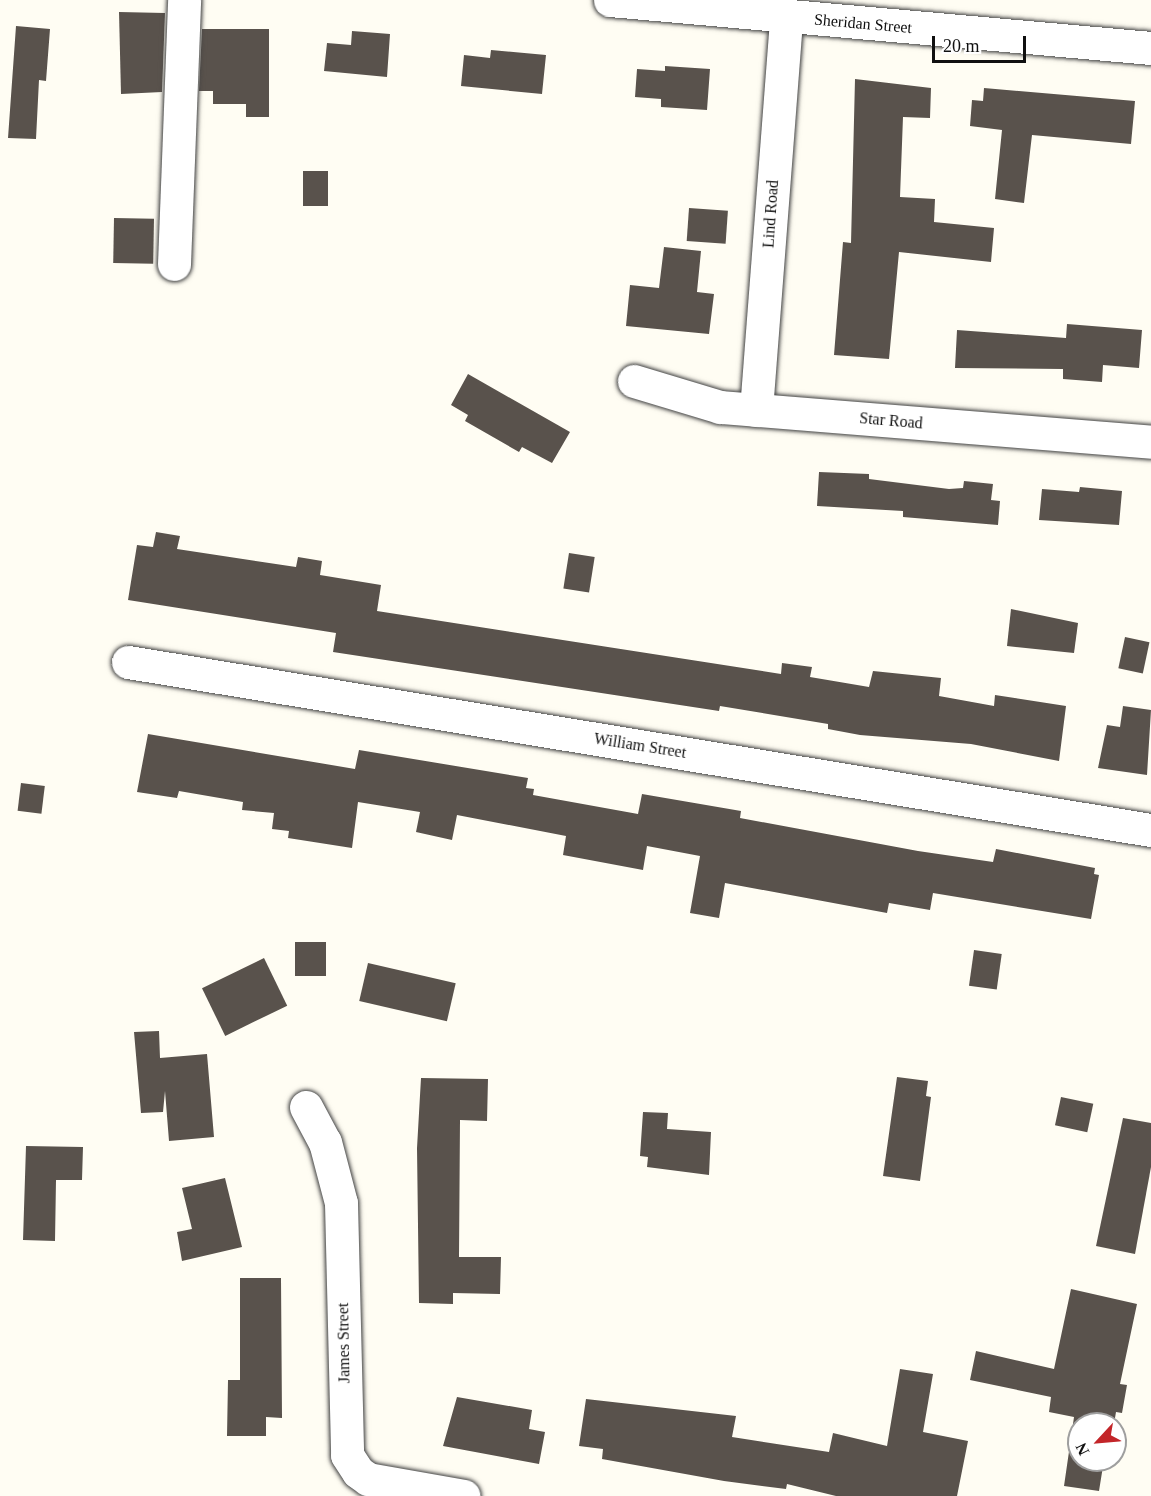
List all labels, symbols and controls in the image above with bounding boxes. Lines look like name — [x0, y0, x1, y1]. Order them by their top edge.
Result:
street label: Sheridan Street — [813, 10, 913, 38]
scale bar — [935, 24, 1030, 62]
text: 20 m — [943, 36, 980, 56]
street label: Lind Road — [759, 179, 783, 249]
street label: Star Road — [859, 409, 923, 433]
street label: William Street — [593, 729, 687, 763]
street label: James Street — [334, 1303, 354, 1383]
north arrow — [1067, 1412, 1127, 1472]
text: N — [1072, 1440, 1092, 1458]

